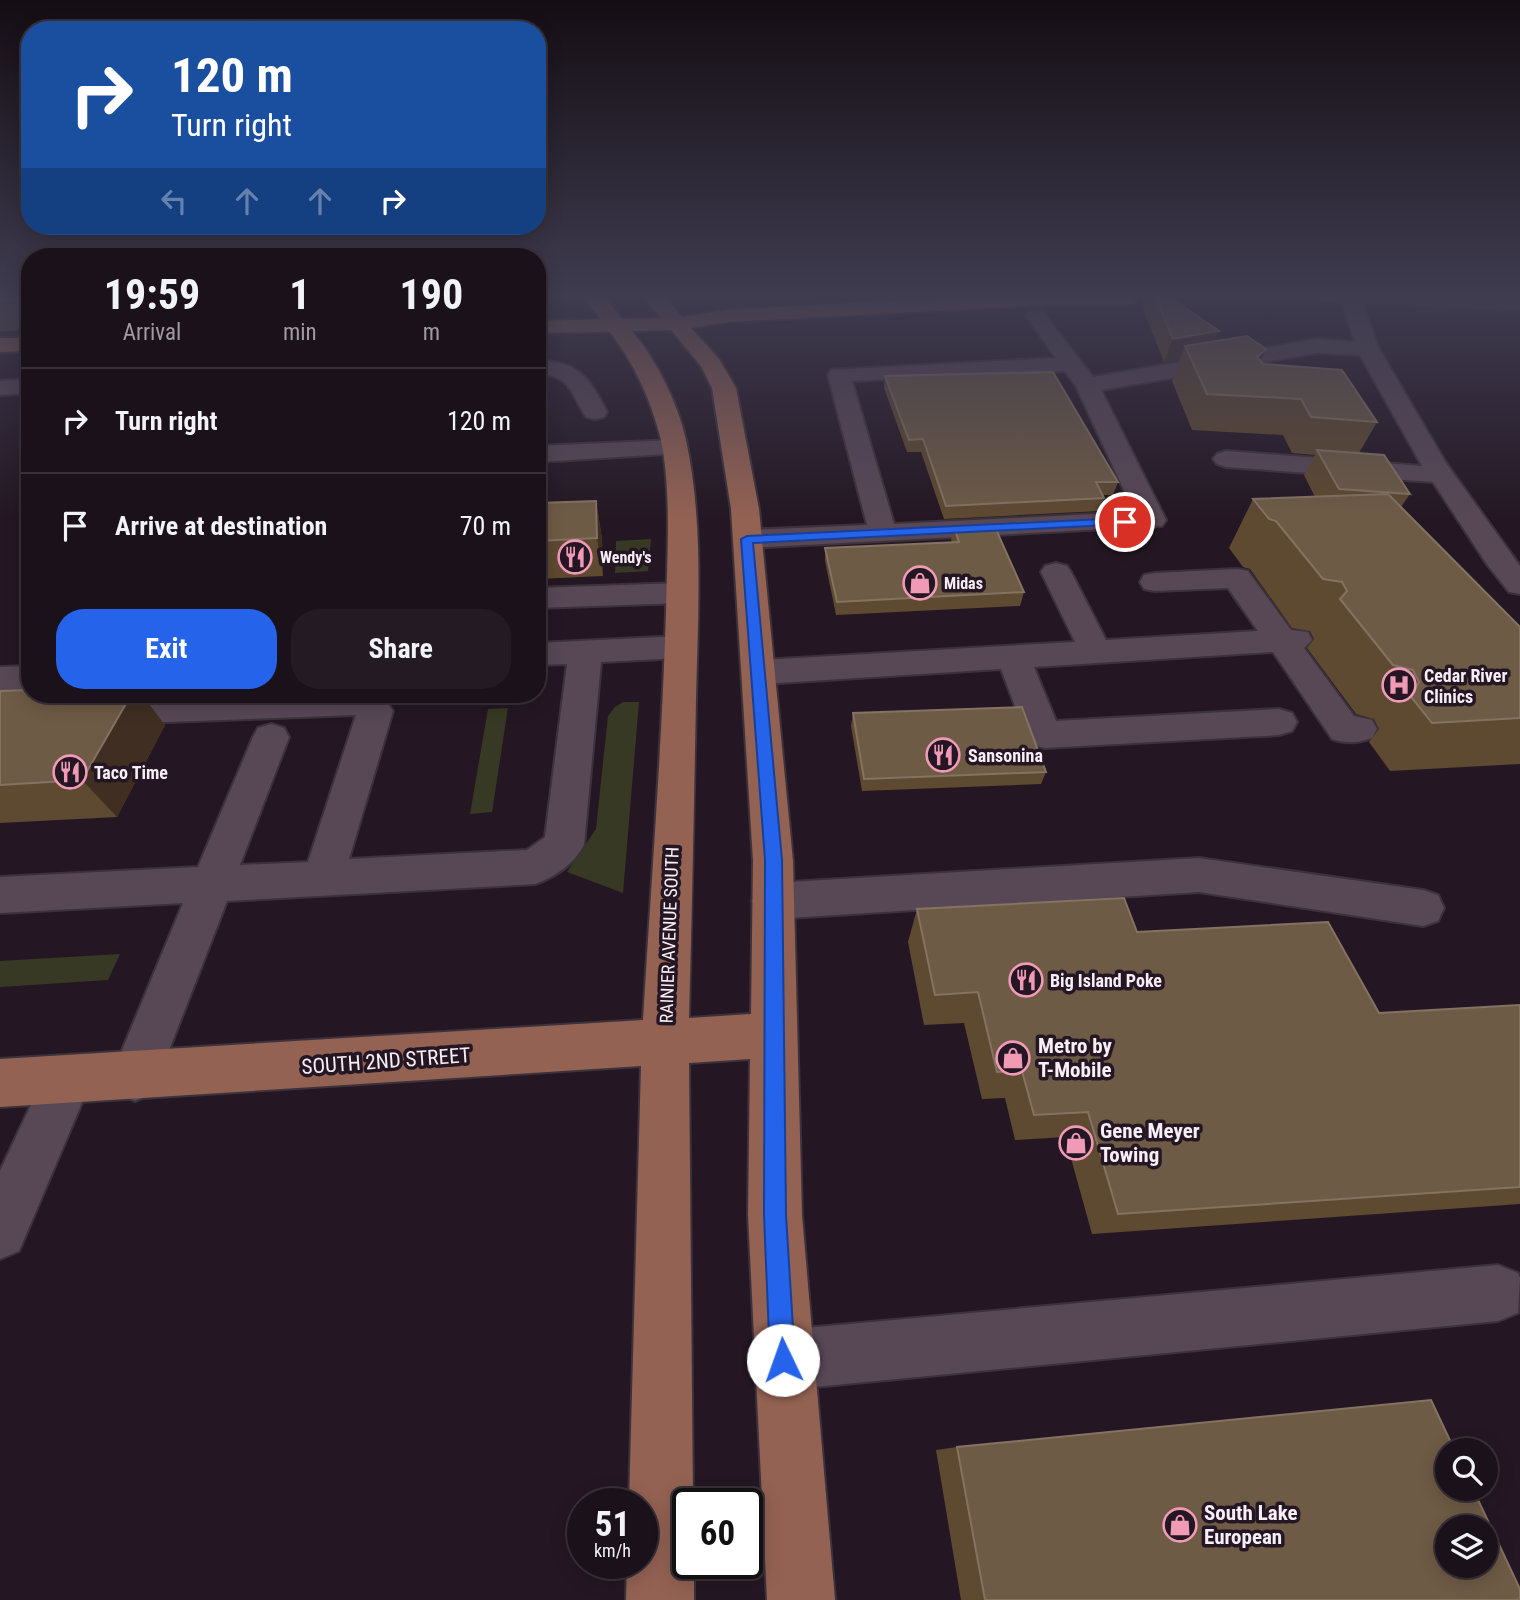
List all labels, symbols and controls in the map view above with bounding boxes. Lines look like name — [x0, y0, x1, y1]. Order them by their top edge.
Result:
text: 120 m — [171, 47, 293, 104]
icon: right — [56, 49, 147, 140]
text: Turn right — [171, 106, 292, 144]
icon: left — [155, 182, 193, 220]
icon: ahead — [228, 182, 266, 220]
icon: ahead — [301, 182, 339, 220]
icon: right — [374, 182, 412, 220]
text: 19:59 — [104, 270, 200, 319]
text: 1 — [289, 270, 310, 319]
text: 190 — [399, 270, 463, 319]
text: Arrival — [123, 319, 181, 346]
text: min — [283, 319, 317, 346]
text: m — [423, 319, 440, 346]
icon: right — [56, 402, 94, 440]
text: Turn right — [115, 406, 217, 436]
text: 120 m — [447, 406, 511, 436]
pin — [1095, 492, 1155, 552]
icon: arrive — [1106, 503, 1144, 541]
icon: arrive — [56, 507, 94, 545]
text: Arrive at destination — [115, 511, 327, 541]
text: 70 m — [460, 511, 511, 541]
restaurant icon: Wendy's — [556, 538, 594, 576]
place label: Wendy's — [600, 548, 652, 567]
shop icon: Midas — [901, 564, 939, 602]
place label: Midas — [944, 574, 983, 593]
button: Exit — [56, 609, 277, 689]
button: Share — [291, 609, 511, 689]
place label: Cedar River Clinics — [1424, 665, 1507, 707]
hospital icon: Cedar River Clinics — [1380, 666, 1418, 704]
restaurant icon: Sansonina — [924, 736, 962, 774]
place label: Sansonina — [968, 745, 1043, 766]
restaurant icon: Taco Time — [51, 753, 89, 791]
place label: Taco Time — [94, 762, 168, 783]
street label: RAINIER AVENUE SOUTH — [655, 846, 683, 1024]
restaurant icon: Big Island Poke — [1007, 961, 1045, 999]
place label: Big Island Poke — [1050, 970, 1162, 991]
place label: Metro by T-Mobile — [1038, 1034, 1113, 1082]
shop icon: Metro by T-Mobile — [994, 1039, 1032, 1077]
street label: SOUTH 2ND STREET — [301, 1043, 471, 1079]
place label: Gene Meyer Towing — [1100, 1119, 1200, 1167]
shop icon: Gene Meyer Towing — [1057, 1124, 1095, 1162]
position arrow — [746, 1323, 820, 1397]
map controls — [1435, 1438, 1498, 1578]
button: search — [1435, 1438, 1498, 1501]
speed limit sign: 60 — [672, 1488, 763, 1579]
place label: South Lake European — [1204, 1501, 1298, 1549]
text: 51 — [595, 1504, 630, 1545]
shop icon: South Lake European — [1161, 1506, 1199, 1544]
button: layers — [1435, 1515, 1498, 1578]
text: km/h — [594, 1540, 631, 1561]

